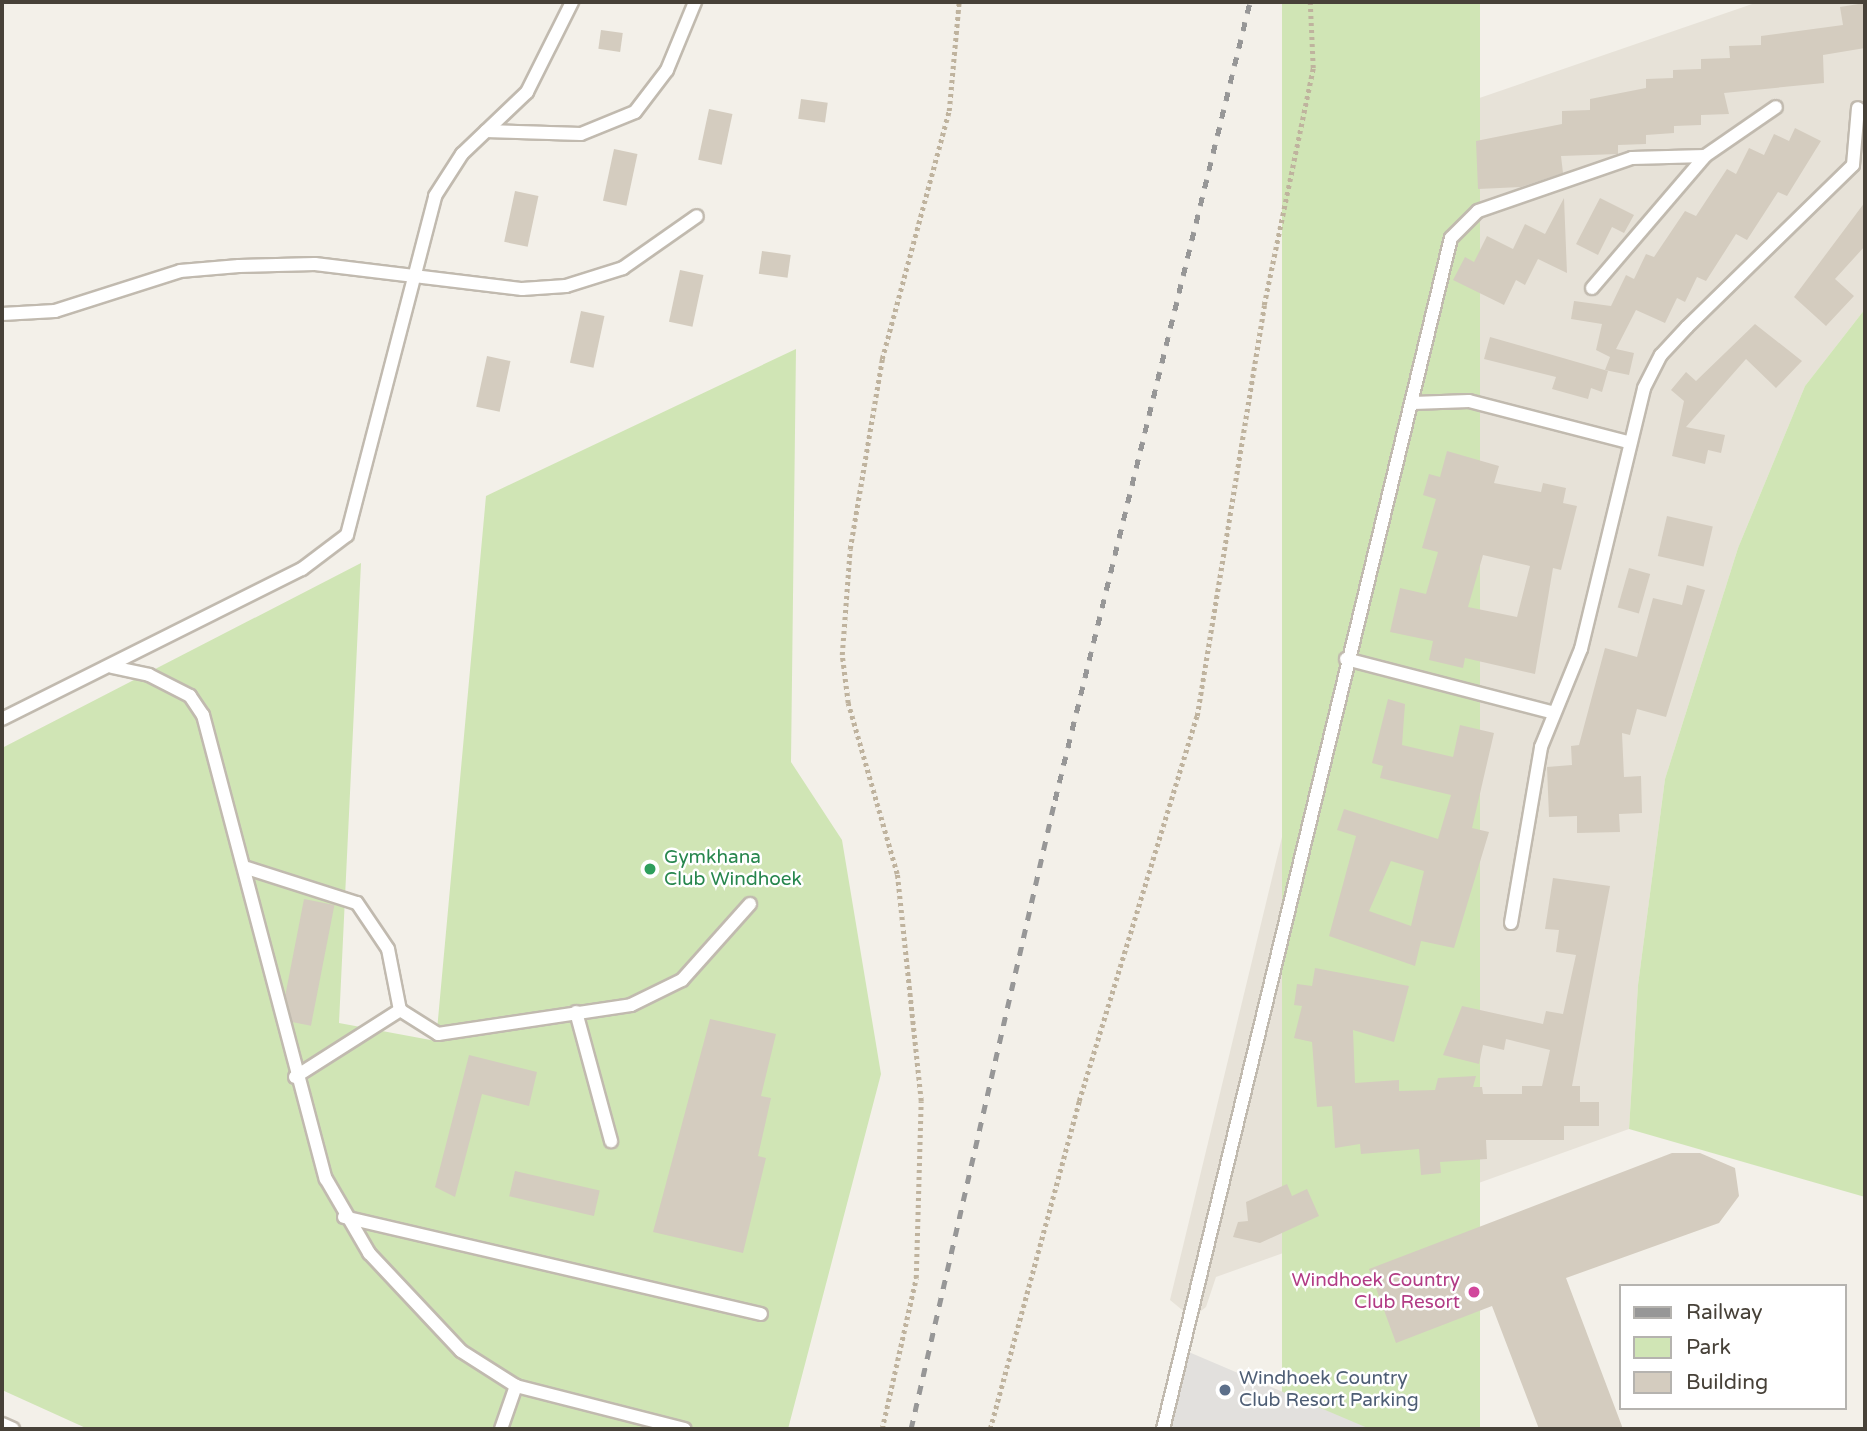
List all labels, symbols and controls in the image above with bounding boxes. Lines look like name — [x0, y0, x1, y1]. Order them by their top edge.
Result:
place label: Gymkhana Club Windhoek — [664, 847, 802, 891]
marker: Gymkhana Club Windhoek — [642, 861, 658, 877]
place label: Windhoek Country Club Resort — [1291, 1270, 1460, 1314]
marker: Windhoek Country Club Resort — [1466, 1284, 1482, 1300]
legend — [1618, 1284, 1846, 1410]
text: Railway — [1686, 1300, 1763, 1325]
text: Park — [1686, 1335, 1731, 1360]
place label: Windhoek Country Club Resort Parking — [1239, 1368, 1419, 1412]
text: Building — [1686, 1370, 1768, 1395]
marker: Windhoek Country Club Resort Parking — [1217, 1382, 1233, 1398]

